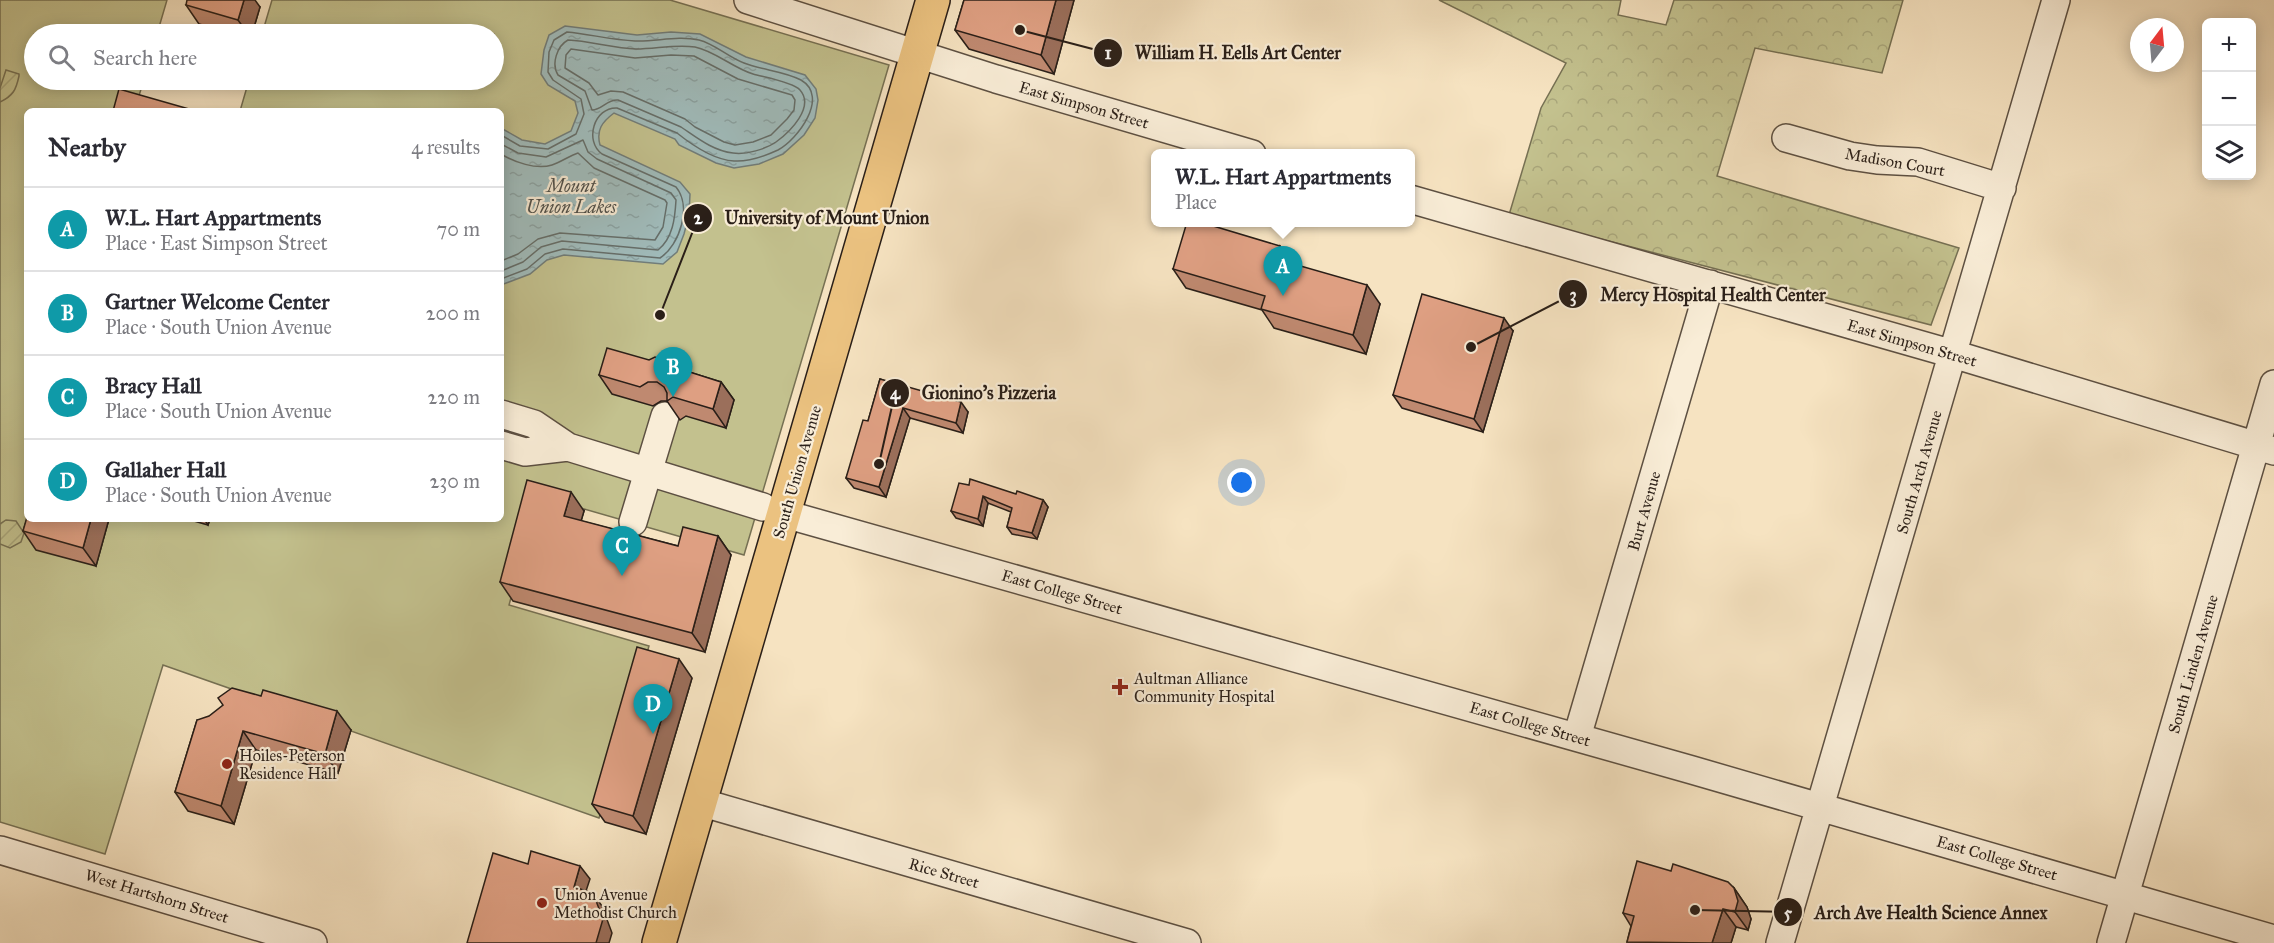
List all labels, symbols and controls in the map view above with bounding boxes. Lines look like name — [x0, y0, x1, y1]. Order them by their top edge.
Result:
north arrow — [2130, 18, 2184, 72]
map controls — [2202, 18, 2256, 180]
button: + — [2202, 18, 2256, 72]
search box — [24, 24, 504, 90]
callout: William H. Eells Art Center — [1093, 35, 1353, 71]
icon: search — [45, 41, 78, 74]
text: 1 — [1104, 42, 1112, 64]
text: William H. Eells Art Center — [1135, 42, 1342, 64]
text: Search here — [93, 44, 197, 71]
button: − — [2202, 72, 2256, 126]
street label: East Simpson Street — [1017, 77, 1151, 133]
button: layers — [2202, 126, 2256, 180]
text: Nearby — [48, 131, 126, 163]
text: 4 results — [411, 135, 480, 159]
street label: Madison Court — [1844, 144, 1947, 180]
popup — [1151, 149, 1415, 227]
text: W.L. Hart Appartments — [1175, 163, 1391, 190]
water label: Mount Union Lakes — [526, 175, 617, 218]
text: Place — [1175, 190, 1217, 214]
callout: University of Mount Union — [683, 200, 941, 236]
text: W.L. Hart Appartments — [105, 204, 321, 231]
text: 2 — [694, 207, 704, 229]
text: University of Mount Union — [725, 207, 930, 230]
text: A — [61, 217, 74, 241]
text: 70 m — [437, 217, 480, 241]
text: Place · East Simpson Street — [105, 231, 328, 255]
pin: A — [1264, 246, 1302, 296]
callout: Mercy Hospital Health Center — [1558, 276, 1838, 312]
text: 3 — [1569, 284, 1577, 307]
text: Mercy Hospital Health Center — [1600, 284, 1827, 307]
text: Gartner Welcome Center — [105, 288, 329, 315]
text: B — [61, 301, 74, 325]
text: 200 m — [426, 301, 480, 325]
text: Place · South Union Avenue — [105, 315, 332, 339]
street label: East Simpson Street — [1845, 315, 1979, 371]
pin: B — [654, 348, 692, 397]
text: Bracy Hall — [105, 372, 202, 399]
callout: Gionino's Pizzeria — [880, 375, 1068, 411]
text: 4 — [890, 382, 901, 405]
text: Gionino's Pizzeria — [922, 382, 1057, 404]
text: C — [61, 385, 74, 409]
text: 220 m — [428, 385, 480, 409]
text: Place · South Union Avenue — [105, 399, 332, 423]
street label: South Union Avenue — [769, 403, 825, 541]
street label: South Arch Avenue — [1892, 408, 1946, 536]
text: Gallaher Hall — [105, 456, 226, 483]
your location — [1227, 468, 1256, 497]
text: D — [60, 469, 75, 493]
text: 230 m — [429, 469, 480, 493]
street label: Burt Avenue — [1624, 469, 1665, 553]
text: Place · South Union Avenue — [105, 483, 332, 507]
pin: C — [602, 526, 642, 576]
street label: East College Street — [999, 566, 1125, 619]
street label: South Linden Avenue — [2164, 592, 2222, 736]
place label: Aultman Alliance Community Hospital — [1133, 669, 1275, 706]
marker: Aultman Alliance Community Hospital — [1111, 678, 1129, 696]
pin: D — [634, 684, 672, 734]
street label: East College Street — [1467, 698, 1593, 751]
place label: Hoiles-Peterson Residence Hall — [239, 746, 345, 783]
marker: Hoiles-Peterson Residence Hall — [220, 757, 234, 771]
street label: East College Street — [1934, 832, 2060, 885]
street label: Rice Street — [907, 854, 982, 892]
street label: West Hartshorn Street — [83, 865, 231, 927]
place label: Union Avenue Methodist Church — [554, 885, 677, 922]
callout: Arch Ave Health Science Annex — [1773, 894, 2060, 930]
marker: Union Avenue Methodist Church — [535, 896, 549, 910]
text: 5 — [1784, 902, 1793, 924]
text: Arch Ave Health Science Annex — [1813, 902, 2049, 924]

